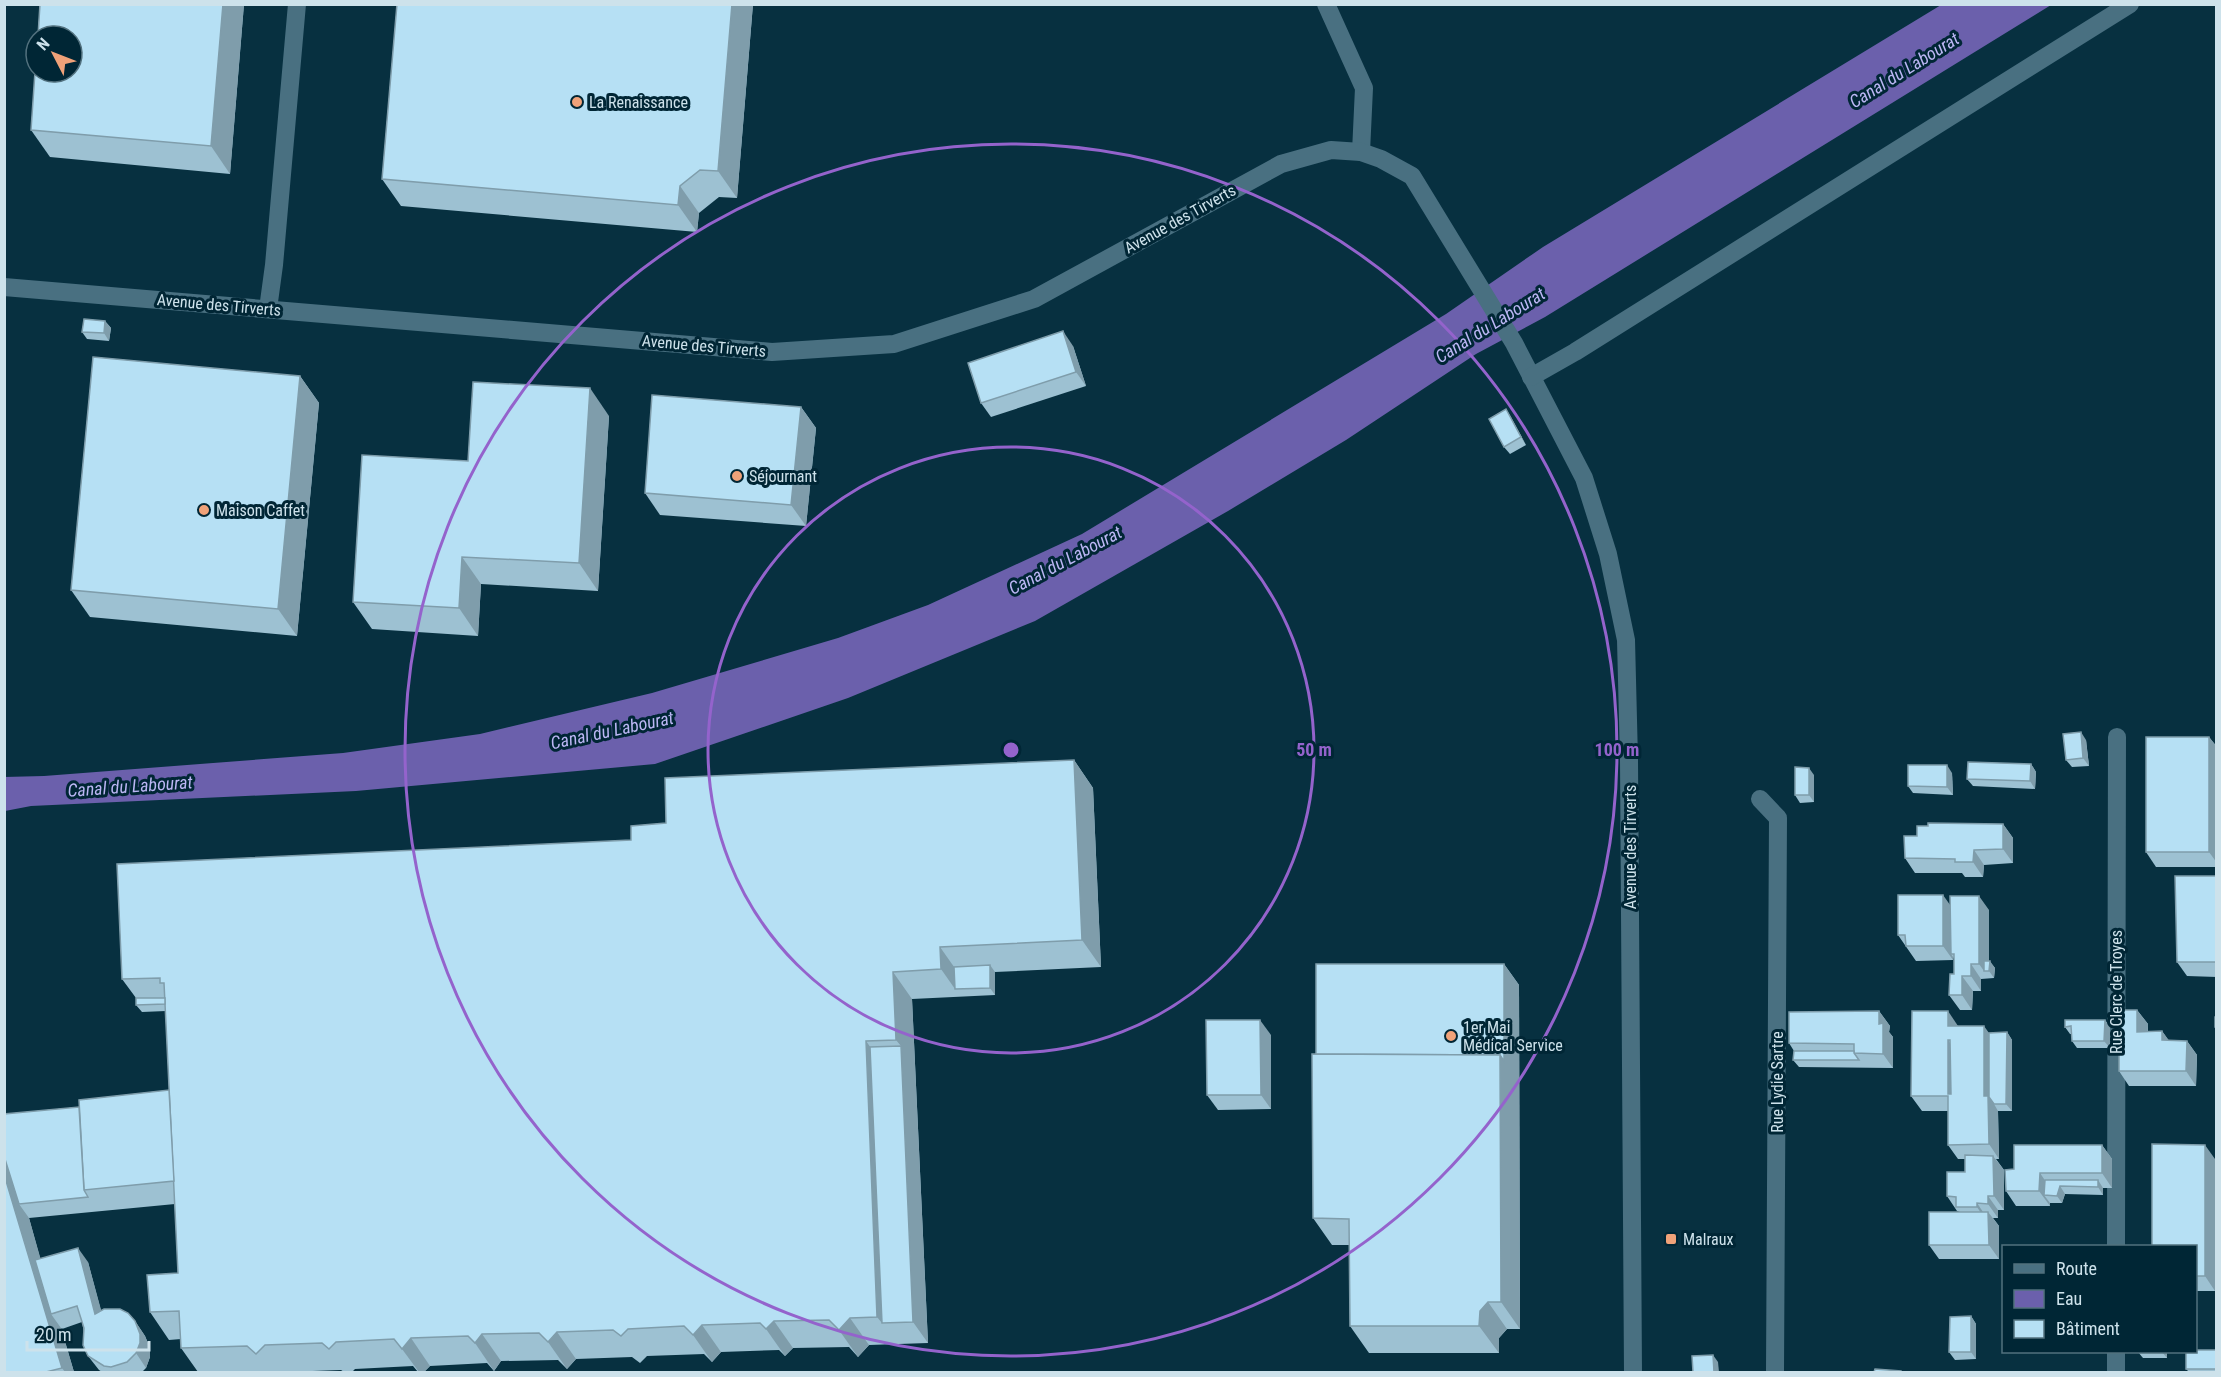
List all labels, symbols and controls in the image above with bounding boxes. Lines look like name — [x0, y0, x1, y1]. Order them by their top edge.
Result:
north arrow — [24, 24, 84, 84]
water label: Canal du Labourat — [1845, 27, 1963, 112]
text: N — [33, 34, 54, 54]
place label: La Renaissance — [589, 93, 688, 112]
marker: La Renaissance — [570, 95, 584, 109]
street label: Avenue des Tirverts — [1121, 181, 1239, 257]
water label: Canal du Labourat — [1431, 282, 1549, 367]
street label: Avenue des Tirverts — [156, 290, 282, 320]
street label: Avenue des Tirverts — [641, 331, 767, 361]
place label: Séjournant — [749, 467, 817, 486]
marker: Séjournant — [730, 469, 744, 483]
place label: Maison Caffet — [216, 501, 305, 520]
marker: Maison Caffet — [197, 503, 211, 517]
water label: Canal du Labourat — [1005, 521, 1126, 599]
water label: Canal du Labourat — [548, 707, 676, 753]
text: 50 m — [1296, 739, 1332, 760]
text: 100 m — [1595, 739, 1639, 760]
centre of rings — [1001, 740, 1021, 760]
water label: Canal du Labourat — [67, 771, 194, 801]
street label: Avenue des Tirverts — [1621, 785, 1640, 909]
street label: Rue Clerc de Troyes — [2107, 930, 2126, 1054]
place label: 1er Mai Médical Service — [1463, 1018, 1563, 1055]
marker: 1er Mai Médical Service — [1444, 1029, 1458, 1043]
street label: Rue Lydie Sartre — [1768, 1031, 1787, 1133]
place label: Malraux — [1683, 1230, 1733, 1249]
marker: Malraux — [1664, 1232, 1678, 1246]
legend — [2002, 1245, 2197, 1353]
text: Route — [2056, 1258, 2097, 1279]
text: Eau — [2056, 1288, 2082, 1309]
scale bar — [27, 1314, 148, 1352]
text: Bâtiment — [2056, 1318, 2120, 1339]
text: 20 m — [36, 1324, 71, 1345]

